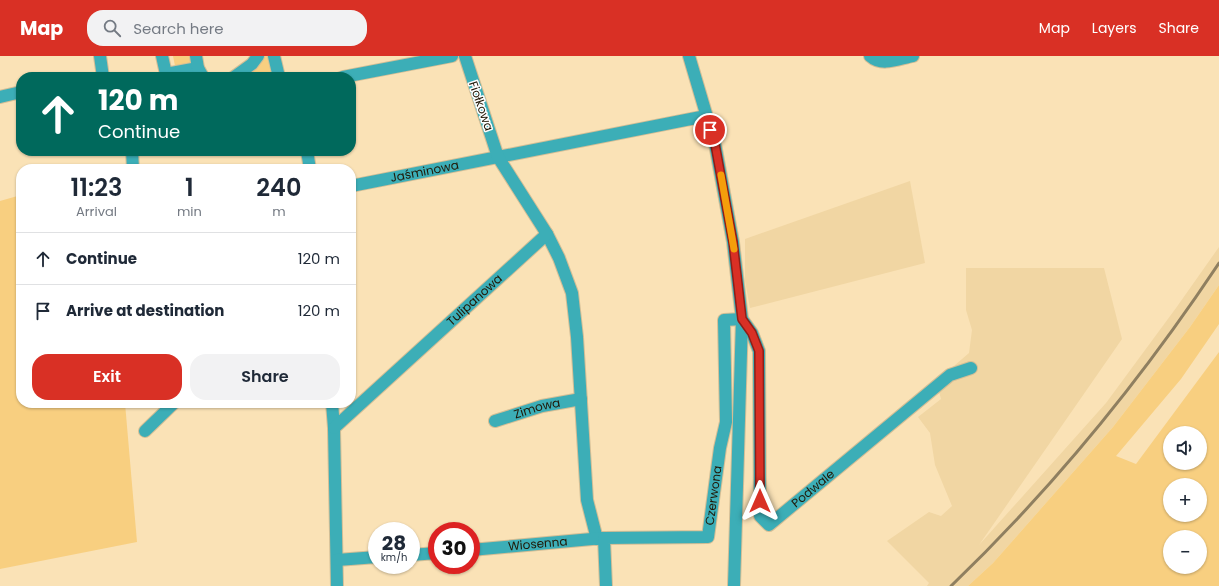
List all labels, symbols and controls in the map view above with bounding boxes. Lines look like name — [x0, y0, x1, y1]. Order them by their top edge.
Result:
search box — [87, 10, 367, 46]
text: Map — [20, 15, 63, 42]
icon: search — [101, 17, 123, 39]
text: Search here — [133, 18, 224, 39]
text: Map — [1039, 18, 1070, 38]
text: Layers — [1092, 18, 1136, 38]
text: Share — [1158, 18, 1199, 38]
street label: Fiołkowa — [465, 79, 498, 133]
text: 120 m — [98, 81, 178, 120]
icon: ahead — [32, 88, 84, 140]
pin — [693, 113, 727, 147]
text: Continue — [98, 119, 180, 144]
icon: arrive — [699, 119, 721, 141]
street label: Jaśminowa — [389, 156, 460, 186]
text: 11:23 — [71, 171, 122, 204]
text: 1 — [185, 171, 194, 204]
text: 240 — [256, 171, 301, 204]
text: Arrival — [76, 202, 117, 221]
text: min — [177, 202, 202, 221]
text: m — [272, 202, 286, 221]
icon: ahead — [32, 248, 54, 270]
text: Continue — [66, 248, 137, 269]
text: 120 m — [298, 248, 340, 269]
street label: Tulipanowa — [443, 270, 506, 329]
icon: arrive — [32, 300, 54, 322]
text: Arrive at destination — [66, 300, 224, 321]
text: 120 m — [298, 300, 340, 321]
button: Exit — [32, 354, 182, 400]
button: Share — [190, 354, 340, 400]
street label: Zimowa — [512, 394, 562, 422]
map controls — [1163, 426, 1207, 574]
button: sound — [1163, 426, 1207, 470]
street label: Czerwona — [701, 464, 726, 526]
street label: Podwale — [788, 465, 838, 511]
button: + — [1163, 478, 1207, 522]
position arrow — [739, 480, 781, 522]
speed limit sign: 30 — [428, 522, 480, 574]
text: 28 — [382, 529, 406, 557]
button: − — [1163, 530, 1207, 574]
street label: Wiosenna — [507, 532, 568, 555]
text: km/h — [381, 550, 407, 565]

